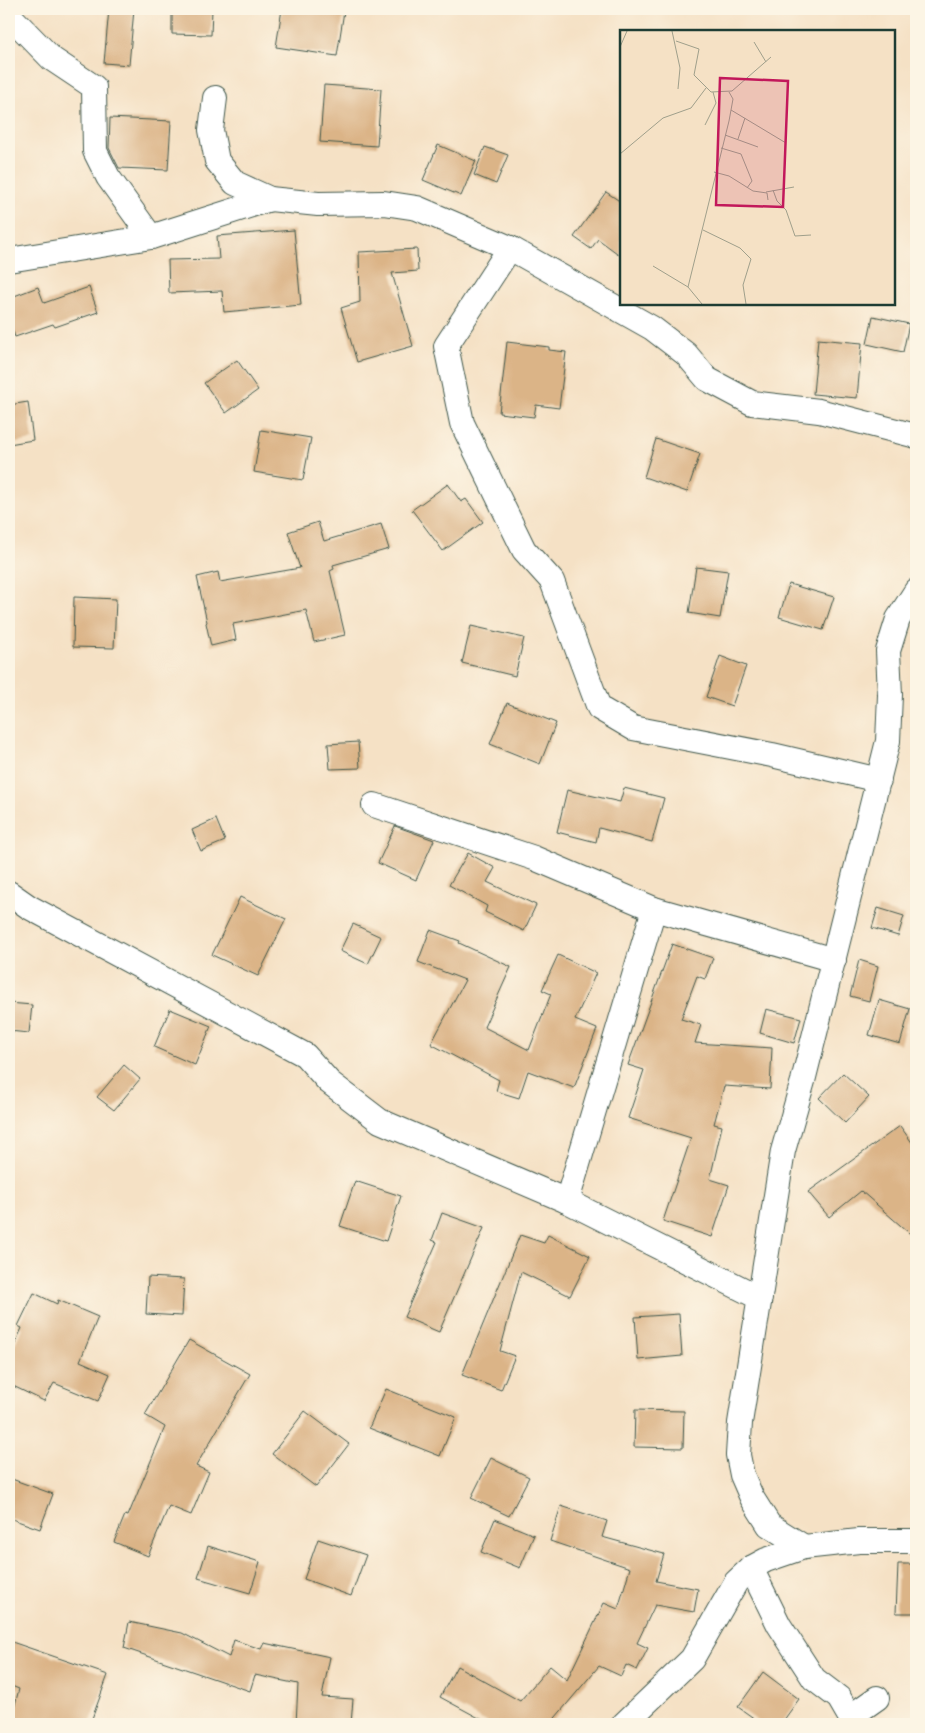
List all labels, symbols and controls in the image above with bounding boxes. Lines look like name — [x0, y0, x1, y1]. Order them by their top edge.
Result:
inset map — [620, 30, 895, 305]

